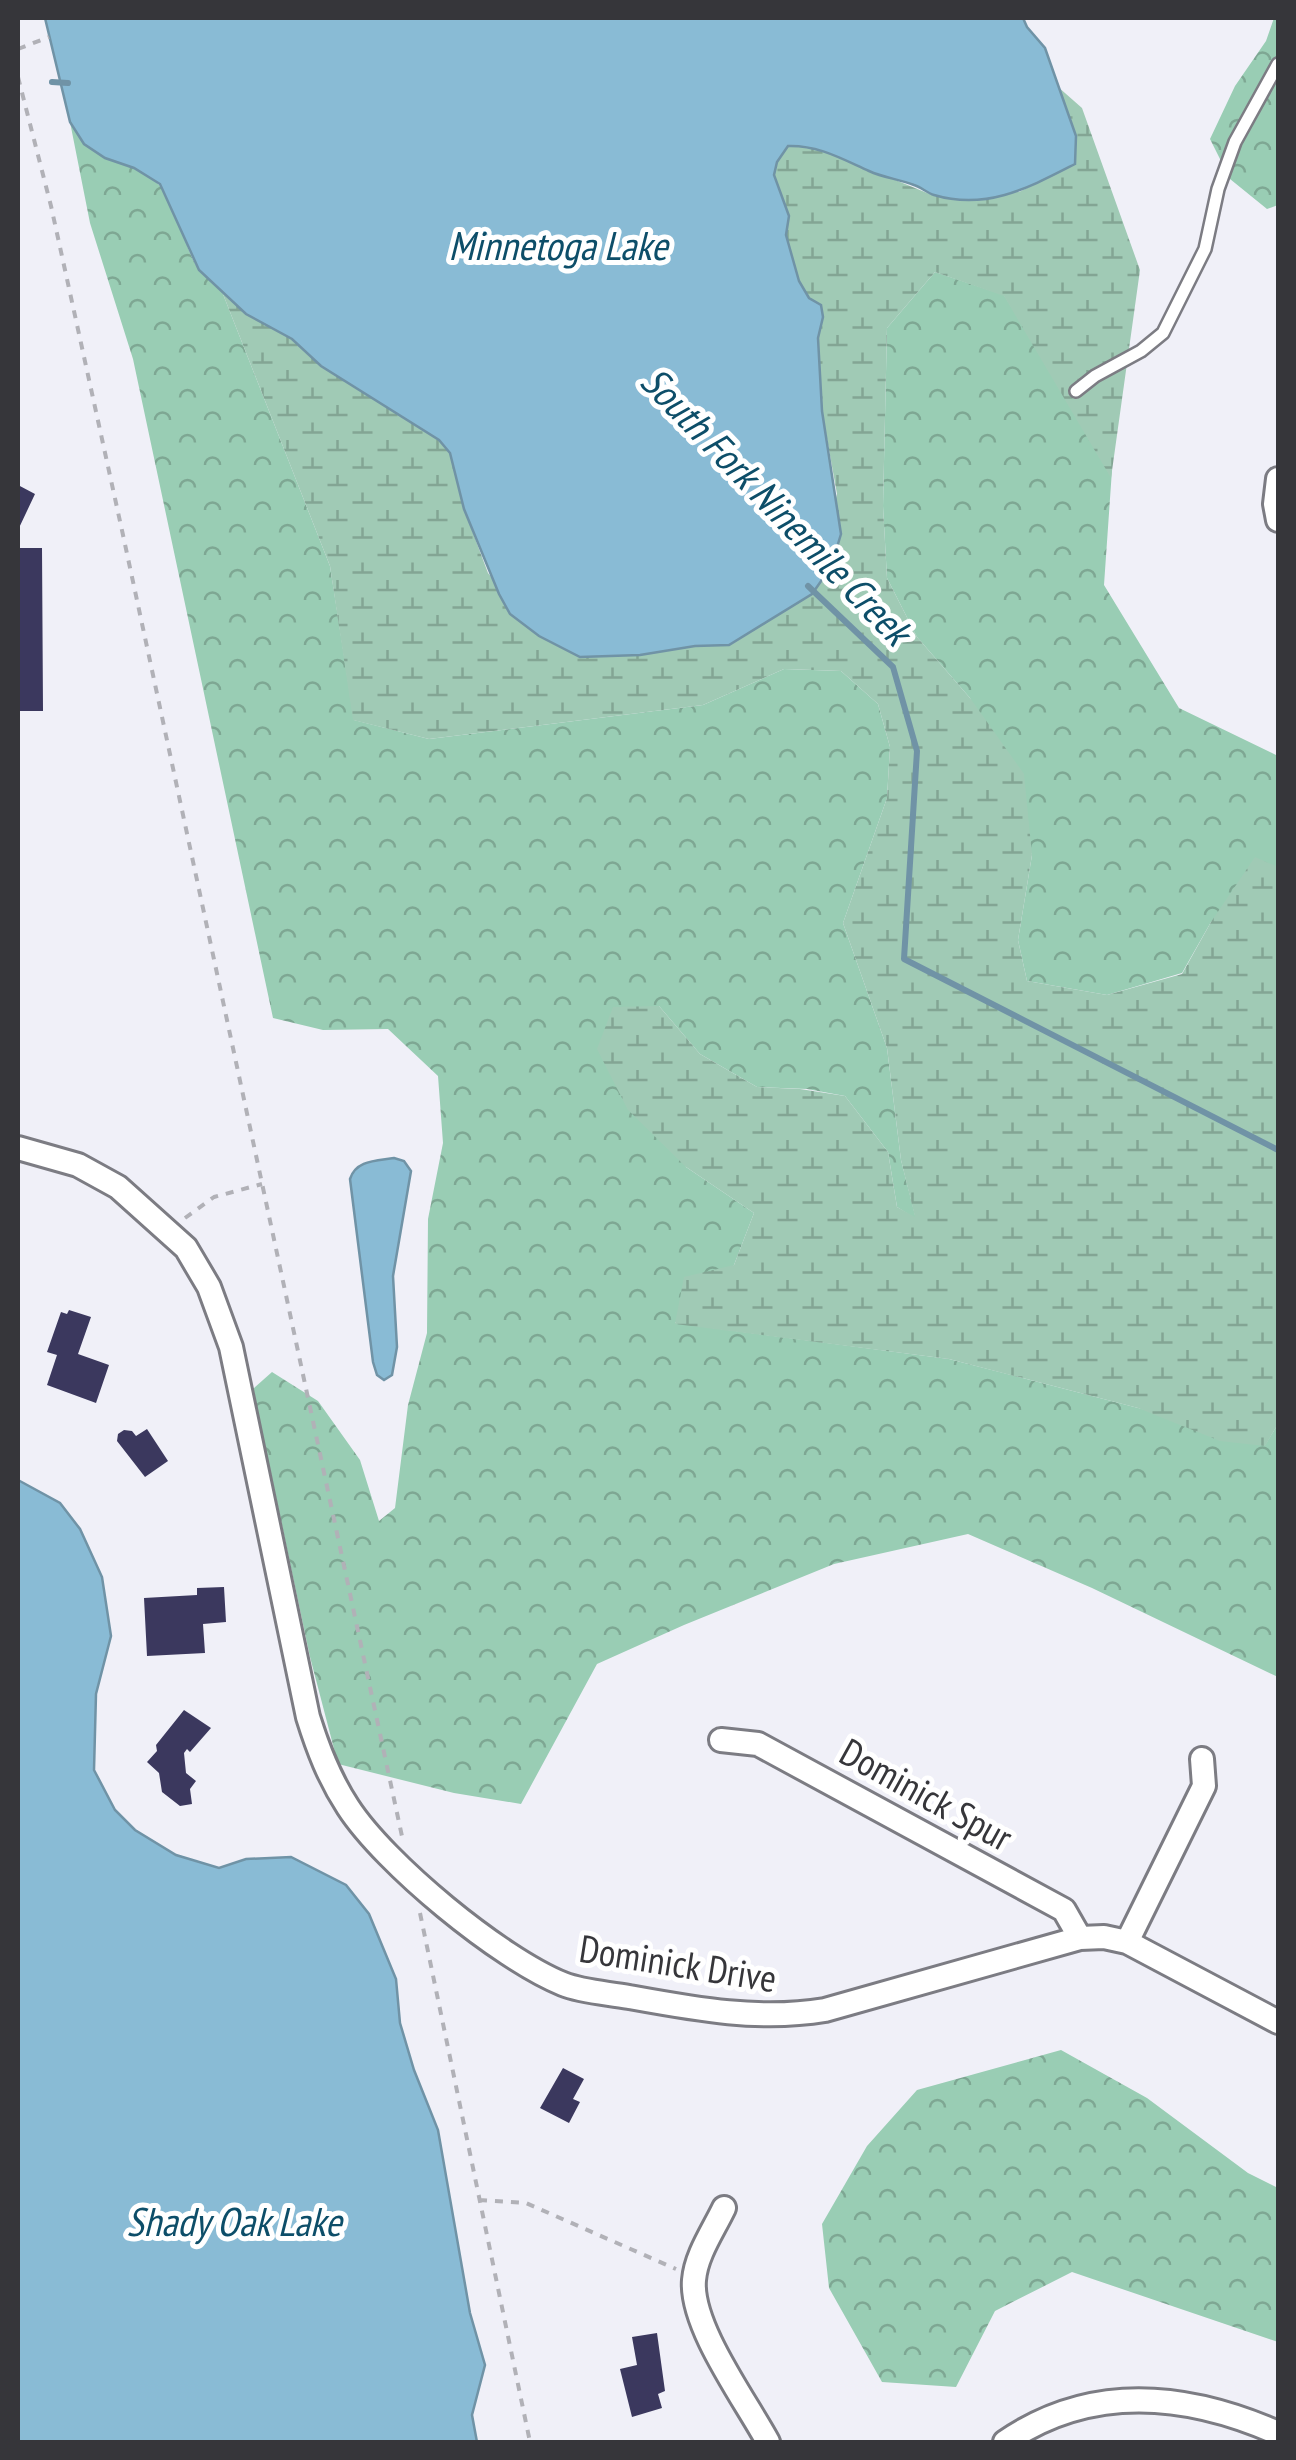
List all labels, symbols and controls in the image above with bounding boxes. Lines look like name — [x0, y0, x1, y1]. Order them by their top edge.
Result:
water label: Minnetoga Lake — [448, 219, 670, 271]
water label: South Fork Ninemile Creek — [631, 355, 926, 659]
street label: Dominick Spur — [832, 1726, 1022, 1861]
street label: Dominick Drive — [576, 1923, 780, 2002]
water label: Shady Oak Lake — [126, 2195, 344, 2247]

